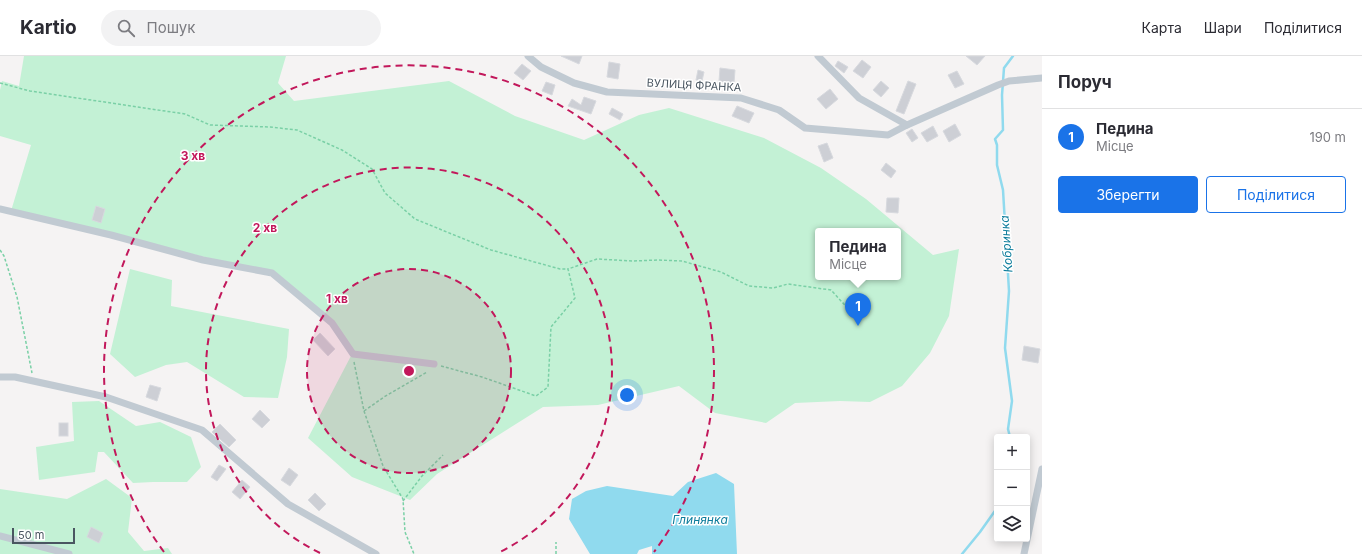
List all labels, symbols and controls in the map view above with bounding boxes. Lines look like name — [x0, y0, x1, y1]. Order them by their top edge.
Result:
search box — [101, 10, 381, 46]
text: Kartio — [20, 16, 77, 39]
icon: search — [115, 17, 137, 39]
text: Пошук — [147, 18, 195, 37]
text: Карта — [1142, 19, 1182, 36]
text: Шари — [1204, 19, 1242, 36]
text: Поділитися — [1264, 19, 1342, 36]
text: Поруч — [1058, 72, 1112, 92]
street label: ВУЛИЦЯ ФРАНКА — [646, 76, 742, 94]
text: Педина — [1096, 119, 1154, 138]
text: 1 — [1068, 129, 1074, 145]
text: 190 m — [1309, 129, 1346, 145]
text: Місце — [1096, 138, 1134, 154]
text: 3 хв — [181, 148, 205, 163]
button: Зберегти — [1058, 176, 1198, 213]
button: Поділитися — [1206, 176, 1346, 213]
water label: Кобринка — [997, 215, 1015, 273]
text: 2 хв — [253, 220, 277, 235]
popup — [815, 228, 901, 280]
text: Педина — [829, 237, 887, 256]
text: Місце — [829, 256, 867, 272]
text: 1 хв — [326, 291, 348, 306]
pin: 1 — [845, 293, 871, 326]
centre of rings — [402, 364, 416, 378]
your location — [617, 385, 637, 405]
map controls — [994, 434, 1030, 542]
button: + — [994, 434, 1030, 470]
button: − — [994, 470, 1030, 506]
button: layers — [994, 506, 1030, 542]
water label: Глинянка — [672, 512, 728, 527]
scale bar — [12, 526, 75, 545]
text: 50 m — [18, 528, 44, 542]

